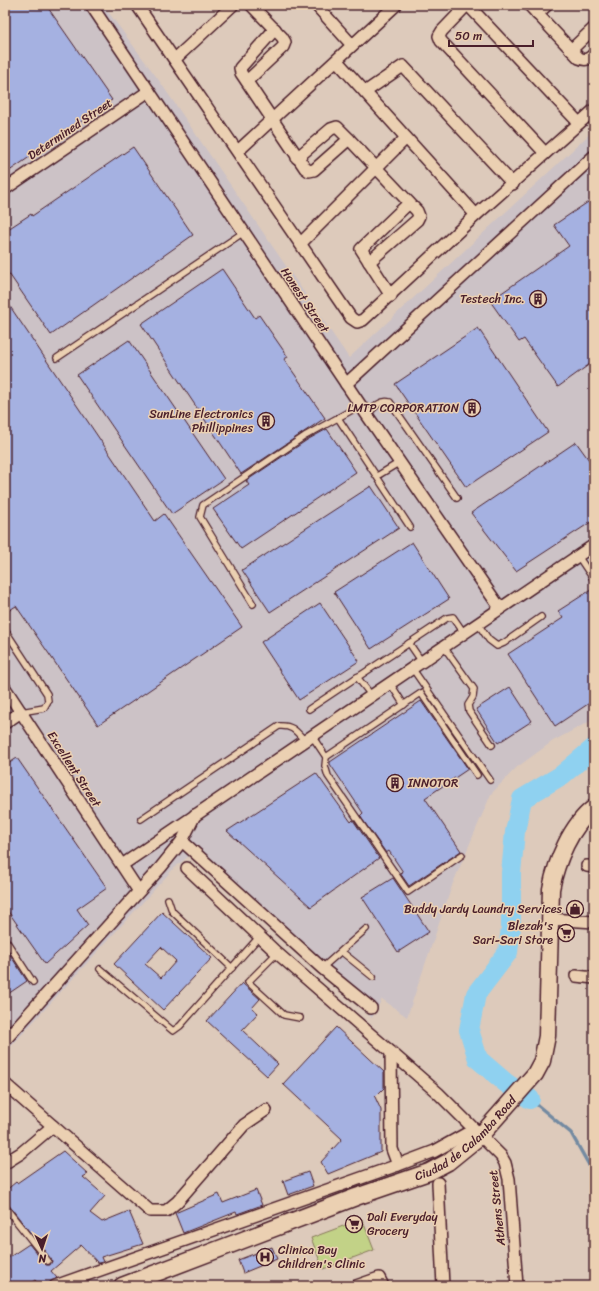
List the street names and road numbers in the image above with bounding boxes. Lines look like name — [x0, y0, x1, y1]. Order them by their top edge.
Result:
street label: Determined Street — [23, 92, 117, 166]
street label: Honest Street — [275, 263, 336, 338]
street label: Excellent Street — [41, 726, 108, 813]
street label: Ciudad de Calamba Road — [412, 1089, 523, 1187]
street label: Athens Street — [482, 1169, 512, 1248]

